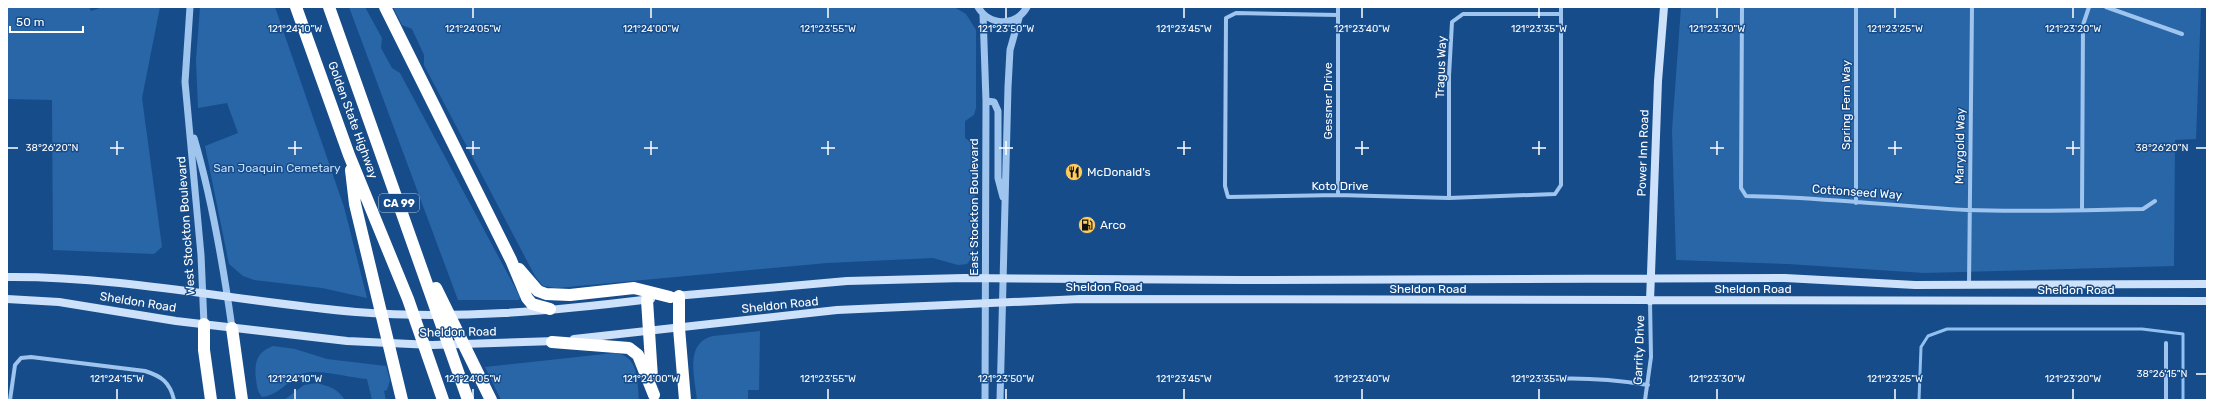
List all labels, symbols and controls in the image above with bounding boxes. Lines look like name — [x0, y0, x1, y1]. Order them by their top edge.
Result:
scale bar — [10, 8, 83, 34]
text: 50 m — [16, 15, 44, 29]
text: 121°24'10"W — [268, 23, 322, 35]
text: 121°24'05"W — [445, 23, 501, 35]
text: 121°24'00"W — [623, 23, 679, 35]
text: 121°23'55"W — [800, 23, 856, 35]
text: 121°23'50"W — [978, 23, 1034, 35]
text: 121°23'45"W — [1156, 23, 1212, 35]
text: 121°23'40"W — [1334, 23, 1390, 35]
text: 121°23'35"W — [1511, 23, 1567, 35]
text: 121°23'30"W — [1689, 23, 1745, 35]
text: 121°23'25"W — [1867, 23, 1923, 35]
text: 121°23'20"W — [2045, 23, 2101, 35]
street label: Tragus Way — [1433, 35, 1449, 99]
street label: Golden State Highway — [325, 60, 381, 181]
street label: Spring Fern Way — [1839, 60, 1853, 150]
street label: Gessner Drive — [1321, 62, 1335, 140]
street label: Marygold Way — [1952, 107, 1968, 184]
street label: Power Inn Road — [1634, 109, 1652, 197]
street label: East Stockton Boulevard — [967, 138, 981, 276]
text: 38°26'20"N — [26, 142, 78, 154]
text: 38°26'20"N — [2136, 142, 2188, 154]
street label: West Stockton Boulevard — [174, 156, 198, 296]
park label: San Joaquin Cemetary — [213, 161, 341, 175]
restaurant icon: McDonald's — [1064, 162, 1084, 182]
place label: McDonald's — [1087, 165, 1151, 179]
street label: Koto Drive — [1311, 179, 1369, 193]
street label: Cottonseed Way — [1811, 182, 1903, 202]
road number: CA 99 — [379, 194, 419, 212]
fuel station icon: Arco — [1077, 215, 1097, 235]
place label: Arco — [1100, 218, 1126, 232]
street label: Sheldon Road — [1065, 280, 1143, 294]
street label: Sheldon Road — [1389, 282, 1467, 296]
street label: Sheldon Road — [1714, 282, 1792, 296]
street label: Sheldon Road — [2037, 283, 2115, 297]
street label: Sheldon Road — [99, 289, 177, 315]
street label: Sheldon Road — [741, 294, 819, 316]
street label: Garrity Drive — [1631, 315, 1647, 385]
street label: Sheldon Road — [419, 324, 497, 340]
text: 38°26'15"N — [2137, 368, 2187, 380]
text: 121°24'15"W — [90, 373, 144, 385]
text: 121°24'10"W — [268, 373, 322, 385]
text: 121°24'05"W — [445, 373, 501, 385]
text: 121°24'00"W — [623, 373, 679, 385]
text: 121°23'55"W — [800, 373, 856, 385]
text: 121°23'50"W — [978, 373, 1034, 385]
text: 121°23'45"W — [1156, 373, 1212, 385]
text: 121°23'40"W — [1334, 373, 1390, 385]
text: 121°23'35"W — [1511, 373, 1567, 385]
text: 121°23'30"W — [1689, 373, 1745, 385]
text: 121°23'25"W — [1867, 373, 1923, 385]
text: 121°23'20"W — [2045, 373, 2101, 385]

